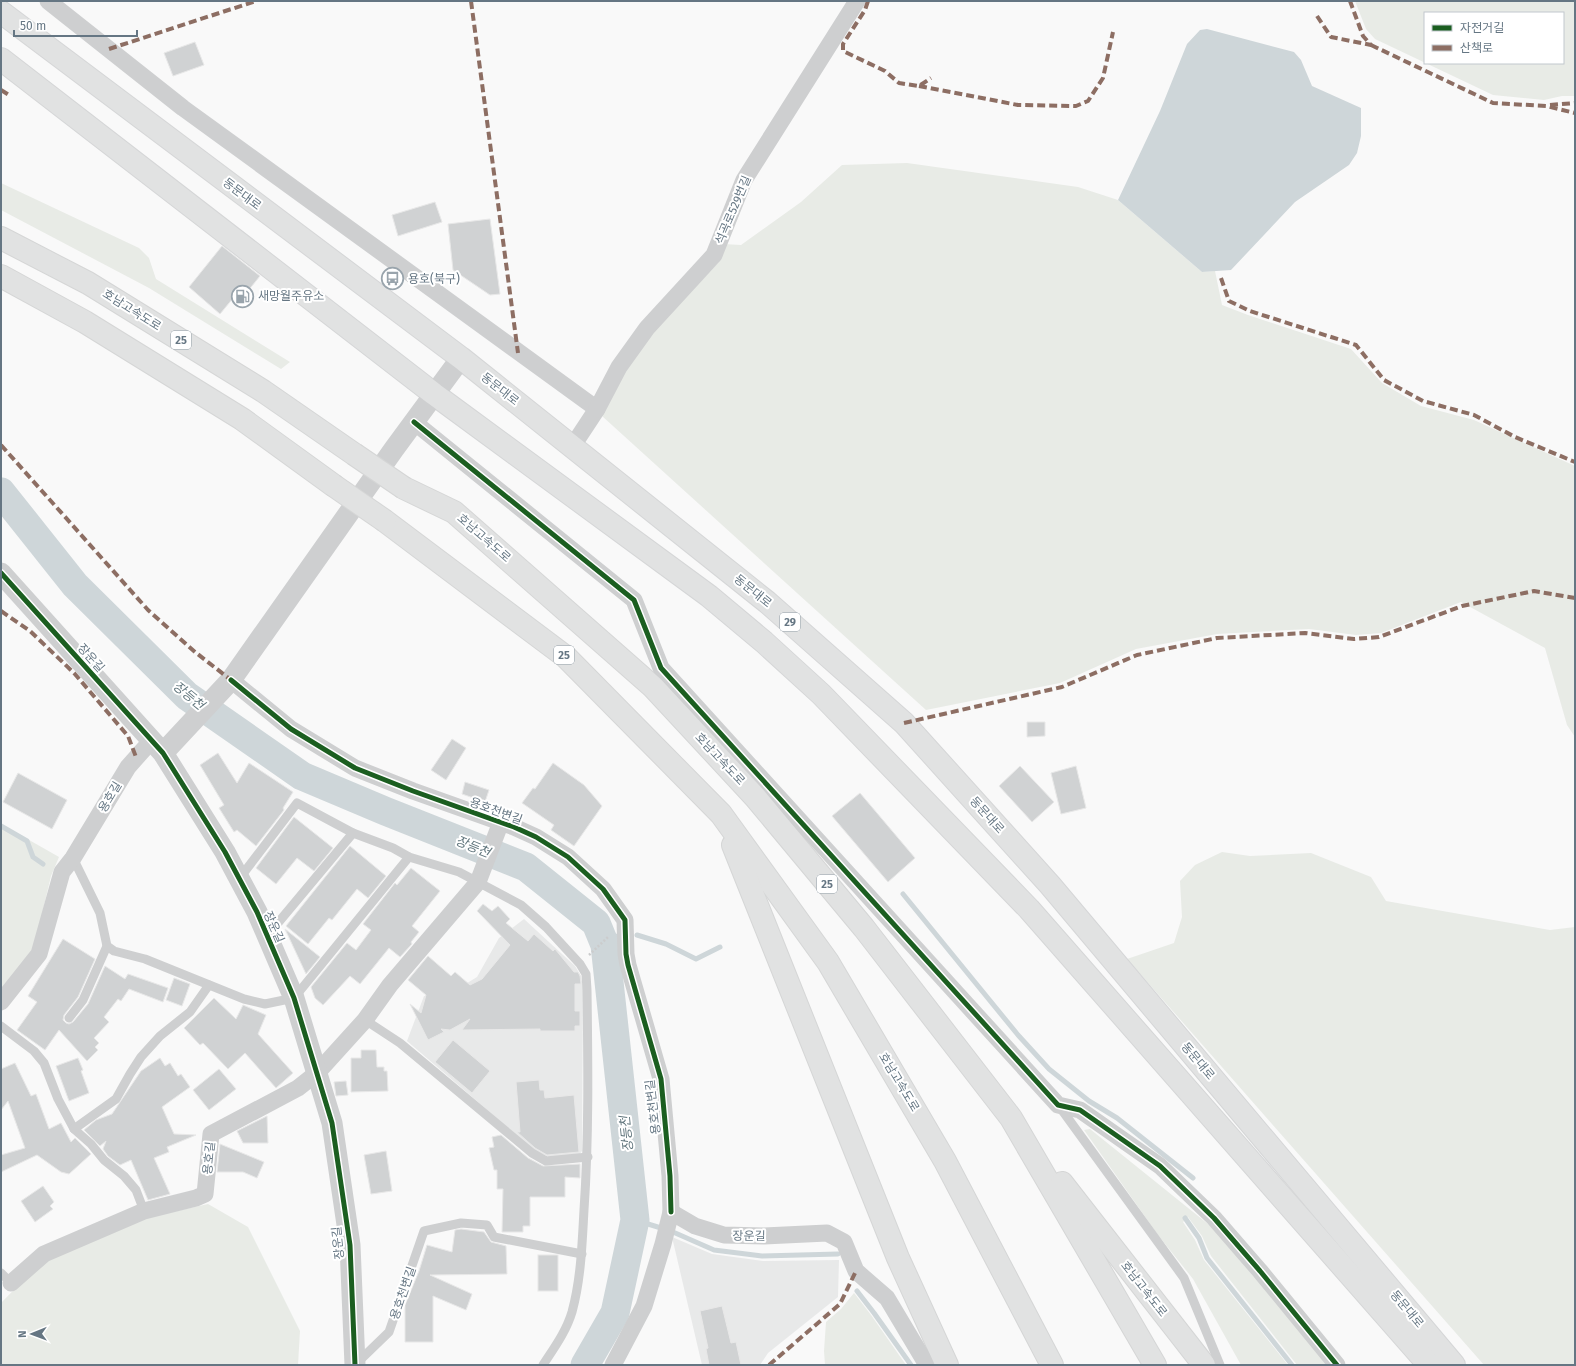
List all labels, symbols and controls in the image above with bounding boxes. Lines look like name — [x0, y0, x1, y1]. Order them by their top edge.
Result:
scale bar — [14, 12, 137, 38]
legend — [1424, 12, 1564, 64]
text: 50 m — [20, 19, 46, 33]
text: 자전거길 — [1460, 21, 1504, 35]
text: 산책로 — [1460, 41, 1493, 55]
street label: 석곡로529번길 — [712, 174, 754, 246]
street label: 동문대로 — [220, 175, 264, 213]
bus stop icon: 용호(북구) — [380, 266, 406, 292]
place label: 용호(북구) — [408, 272, 460, 286]
fuel station icon: 새망월주유소 — [230, 283, 256, 309]
street label: 호남고속도로 — [100, 287, 164, 333]
place label: 새망월주유소 — [258, 289, 324, 303]
road number: 25 — [171, 331, 191, 349]
street label: 동문대로 — [478, 370, 522, 408]
street label: 호남고속도로 — [454, 511, 514, 565]
street label: 동문대로 — [731, 572, 775, 610]
road number: 29 — [780, 613, 800, 631]
street label: 장운길 — [75, 641, 107, 675]
road number: 25 — [554, 646, 574, 664]
water label: 장등천 — [170, 678, 208, 713]
street label: 호남고속도로 — [692, 730, 748, 788]
street label: 용호길 — [95, 779, 125, 815]
street label: 동문대로 — [967, 794, 1007, 836]
street label: 용호천변길 — [468, 795, 524, 827]
water label: 장등천 — [453, 833, 493, 861]
road number: 25 — [817, 875, 837, 893]
street label: 장운길 — [261, 909, 287, 945]
street label: 동문대로 — [1178, 1040, 1218, 1082]
street label: 호남고속도로 — [876, 1050, 922, 1114]
street label: 용호천변길 — [643, 1079, 663, 1135]
water label: 장등천 — [617, 1114, 636, 1153]
street label: 용호길 — [200, 1141, 218, 1175]
street label: 장운길 — [329, 1226, 347, 1260]
street label: 장운길 — [732, 1229, 766, 1243]
street label: 호남고속도로 — [1118, 1259, 1170, 1319]
street label: 용호천변길 — [387, 1265, 419, 1321]
street label: 동문대로 — [1387, 1288, 1427, 1330]
north arrow — [12, 1314, 52, 1354]
text: N — [16, 1330, 29, 1338]

